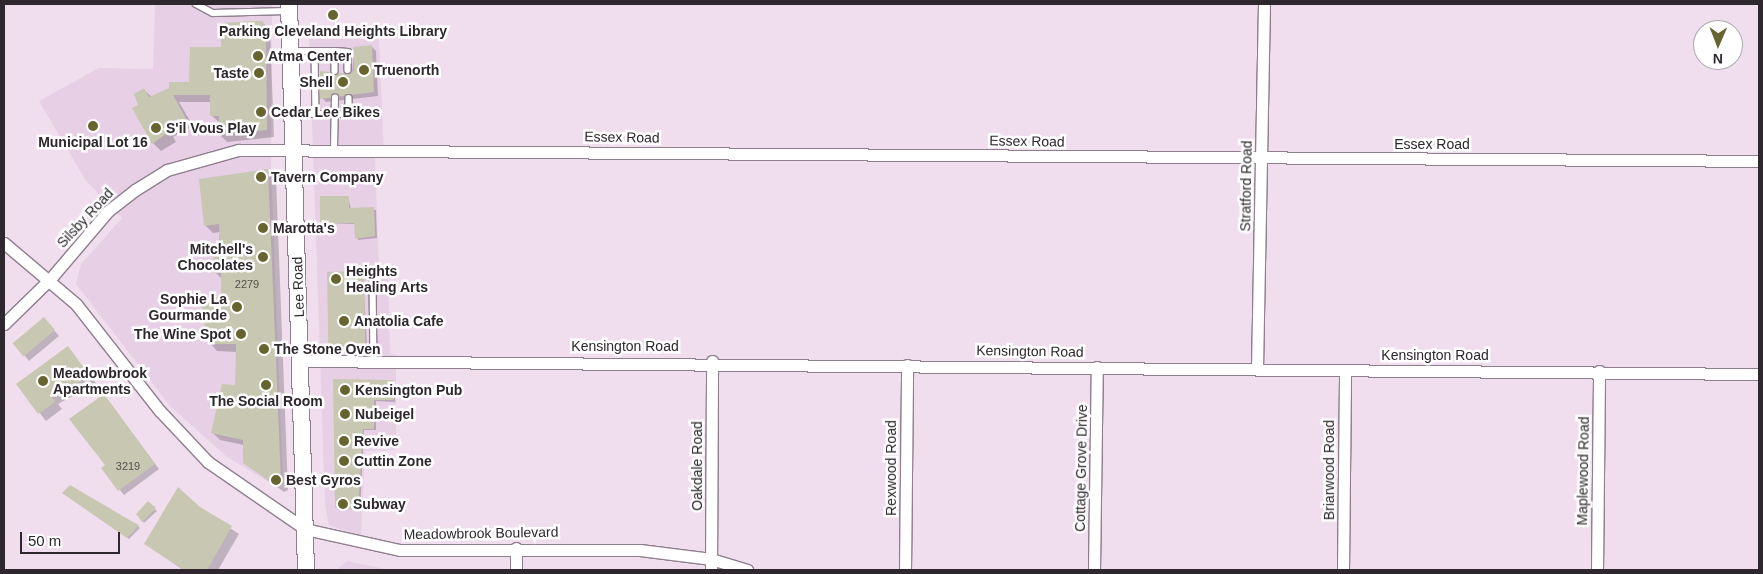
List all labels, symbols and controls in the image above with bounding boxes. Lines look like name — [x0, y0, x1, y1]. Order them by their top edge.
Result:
marker: Parking Cleveland Heights Library — [327, 9, 339, 21]
north arrow — [1693, 20, 1743, 70]
place label: Parking Cleveland Heights Library — [219, 23, 447, 39]
place label: Atma Center — [268, 48, 351, 64]
marker: Atma Center — [252, 50, 264, 62]
text: N — [1713, 51, 1723, 67]
place label: Truenorth — [374, 62, 439, 78]
marker: Truenorth — [358, 64, 370, 76]
place label: Taste — [213, 65, 249, 81]
marker: Taste — [253, 67, 265, 79]
place label: Shell — [300, 74, 333, 90]
marker: Shell — [337, 76, 349, 88]
place label: Cedar Lee Bikes — [271, 104, 380, 120]
marker: Cedar Lee Bikes — [255, 106, 267, 118]
marker: Municipal Lot 16 — [87, 120, 99, 132]
place label: S'il Vous Play — [166, 120, 256, 136]
marker: S'il Vous Play — [150, 122, 162, 134]
street label: Essex Road — [584, 128, 660, 146]
street label: Essex Road — [989, 132, 1065, 150]
place label: Municipal Lot 16 — [38, 134, 148, 150]
street label: Essex Road — [1394, 136, 1470, 152]
street label: Stratford Road — [1237, 140, 1255, 232]
place label: Tavern Company — [271, 169, 384, 185]
marker: Tavern Company — [255, 171, 267, 183]
street label: Silsby Road — [53, 185, 117, 251]
place label: Marotta's — [273, 220, 335, 236]
marker: Marotta's — [257, 222, 269, 234]
place label: Mitchell's Chocolates — [178, 241, 253, 274]
marker: Mitchell's Chocolates — [257, 251, 269, 263]
street label: Lee Road — [289, 256, 307, 318]
place label: Heights Healing Arts — [346, 263, 428, 296]
marker: Heights Healing Arts — [330, 273, 342, 285]
house number: 2279 — [235, 277, 259, 291]
place label: Sophie La Gourmande — [148, 291, 227, 324]
marker: Sophie La Gourmande — [231, 301, 243, 313]
place label: Anatolia Cafe — [354, 313, 443, 329]
marker: Anatolia Cafe — [338, 315, 350, 327]
place label: The Wine Spot — [134, 326, 231, 342]
marker: The Wine Spot — [235, 328, 247, 340]
street label: Kensington Road — [571, 338, 679, 354]
place label: The Stone Oven — [274, 341, 381, 357]
street label: Kensington Road — [976, 342, 1084, 360]
marker: The Stone Oven — [258, 343, 270, 355]
street label: Kensington Road — [1381, 347, 1489, 363]
place label: Meadowbrook Apartments — [53, 365, 147, 398]
marker: Meadowbrook Apartments — [37, 375, 49, 387]
marker: The Social Room — [260, 379, 272, 391]
place label: Kensington Pub — [355, 382, 462, 398]
marker: Kensington Pub — [339, 384, 351, 396]
place label: The Social Room — [209, 393, 323, 409]
street label: Cottage Grove Drive — [1071, 404, 1091, 532]
place label: Nubeigel — [355, 406, 414, 422]
marker: Nubeigel — [339, 408, 351, 420]
street label: Maplewood Road — [1574, 416, 1592, 526]
street label: Rexwood Road — [883, 420, 899, 516]
street label: Briarwood Road — [1321, 420, 1337, 520]
street label: Oakdale Road — [689, 421, 705, 511]
place label: Revive — [354, 433, 399, 449]
marker: Revive — [338, 435, 350, 447]
place label: Cuttin Zone — [354, 453, 432, 469]
marker: Cuttin Zone — [338, 455, 350, 467]
house number: 3219 — [116, 459, 140, 473]
place label: Best Gyros — [286, 472, 361, 488]
marker: Best Gyros — [270, 474, 282, 486]
place label: Subway — [353, 496, 406, 512]
marker: Subway — [337, 498, 349, 510]
scale bar — [22, 522, 122, 554]
street label: Meadowbrook Boulevard — [403, 523, 559, 543]
text: 50 m — [28, 532, 61, 549]

